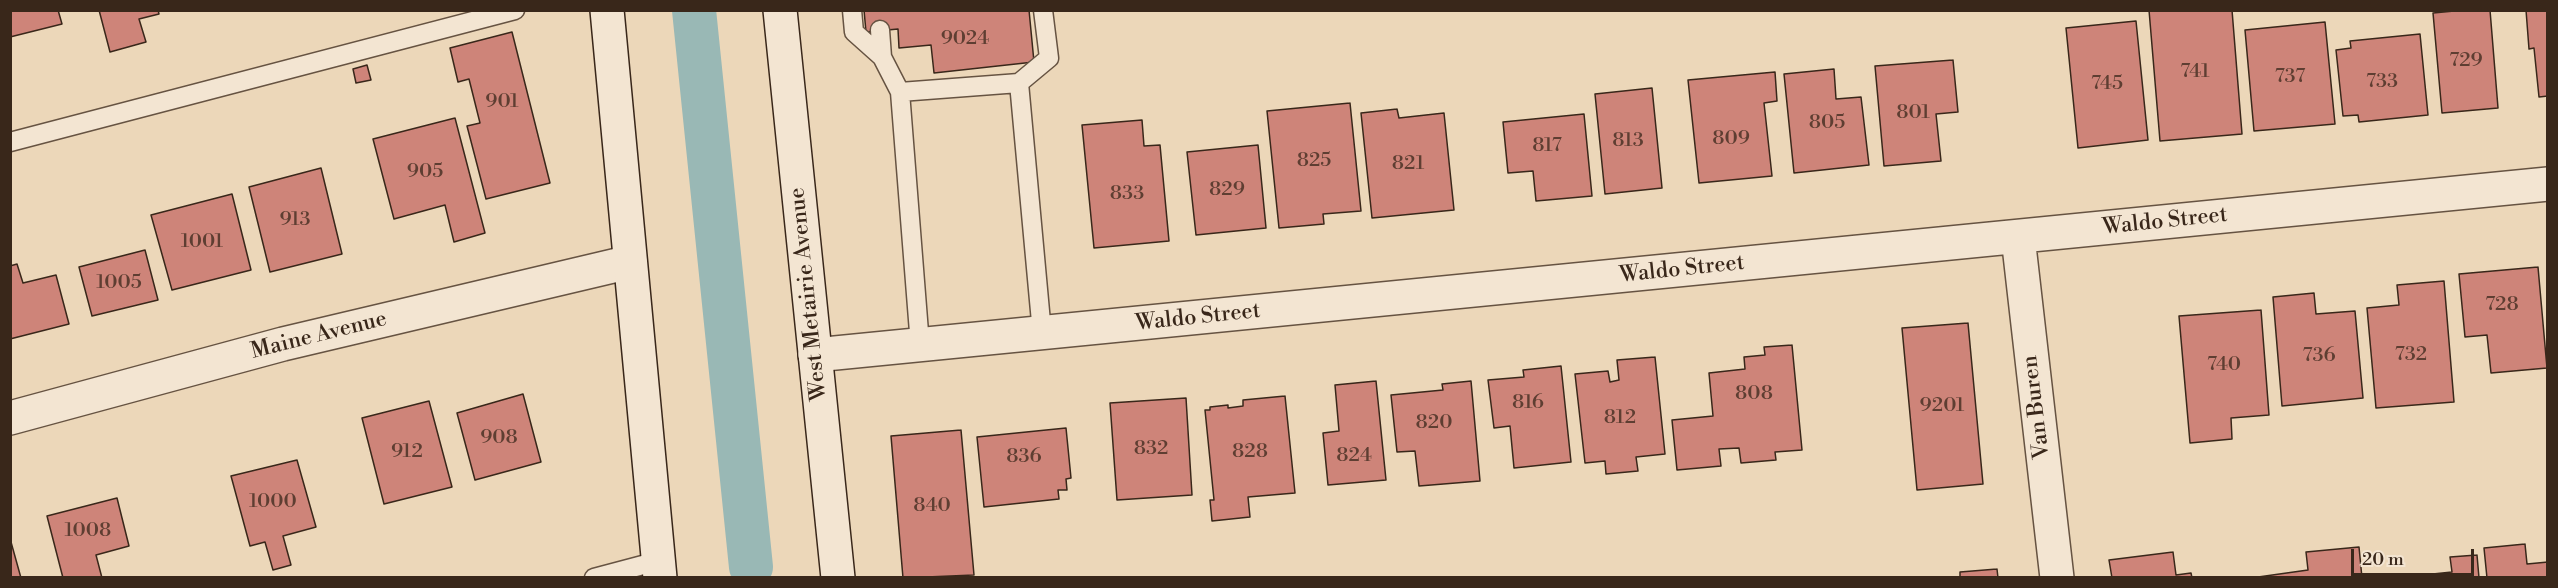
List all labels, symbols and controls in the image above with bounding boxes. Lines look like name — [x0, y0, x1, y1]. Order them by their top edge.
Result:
house number: 9024 — [941, 27, 989, 51]
house number: 729 — [2449, 49, 2483, 73]
house number: 741 — [2180, 60, 2210, 84]
house number: 737 — [2275, 65, 2305, 89]
house number: 733 — [2366, 70, 2398, 94]
house number: 745 — [2091, 72, 2123, 96]
house number: 901 — [485, 90, 519, 114]
house number: 801 — [1896, 101, 1930, 125]
house number: 805 — [1809, 111, 1845, 135]
house number: 809 — [1712, 127, 1750, 151]
house number: 813 — [1612, 129, 1644, 153]
house number: 817 — [1532, 134, 1562, 158]
house number: 825 — [1297, 149, 1331, 173]
house number: 821 — [1392, 152, 1424, 176]
house number: 905 — [407, 160, 443, 184]
house number: 829 — [1209, 178, 1245, 202]
house number: 833 — [1110, 182, 1144, 206]
street label: West Metairie Avenue — [785, 186, 833, 402]
street label: Waldo Street — [2101, 202, 2229, 242]
house number: 913 — [279, 208, 311, 232]
house number: 1001 — [181, 230, 223, 254]
street label: Waldo Street — [1618, 250, 1746, 290]
house number: 1005 — [96, 271, 142, 295]
house number: 728 — [2485, 293, 2519, 317]
street label: Waldo Street — [1134, 298, 1262, 338]
street label: Maine Avenue — [248, 306, 390, 366]
house number: 732 — [2395, 343, 2427, 367]
house number: 736 — [2302, 344, 2336, 368]
house number: 740 — [2207, 353, 2241, 377]
street label: Van Buren — [2018, 354, 2056, 460]
house number: 808 — [1735, 382, 1773, 406]
house number: 816 — [1512, 391, 1544, 415]
house number: 9201 — [1920, 394, 1964, 418]
house number: 812 — [1604, 406, 1636, 430]
house number: 820 — [1416, 411, 1452, 435]
house number: 908 — [480, 426, 518, 450]
house number: 832 — [1134, 437, 1168, 461]
house number: 912 — [391, 440, 423, 464]
house number: 828 — [1232, 440, 1268, 464]
house number: 824 — [1336, 444, 1372, 468]
house number: 836 — [1006, 445, 1042, 469]
house number: 1000 — [249, 490, 297, 514]
house number: 840 — [913, 494, 951, 518]
house number: 1008 — [65, 519, 111, 543]
scale bar — [2354, 537, 2477, 575]
text: 20 m — [2362, 548, 2404, 571]

